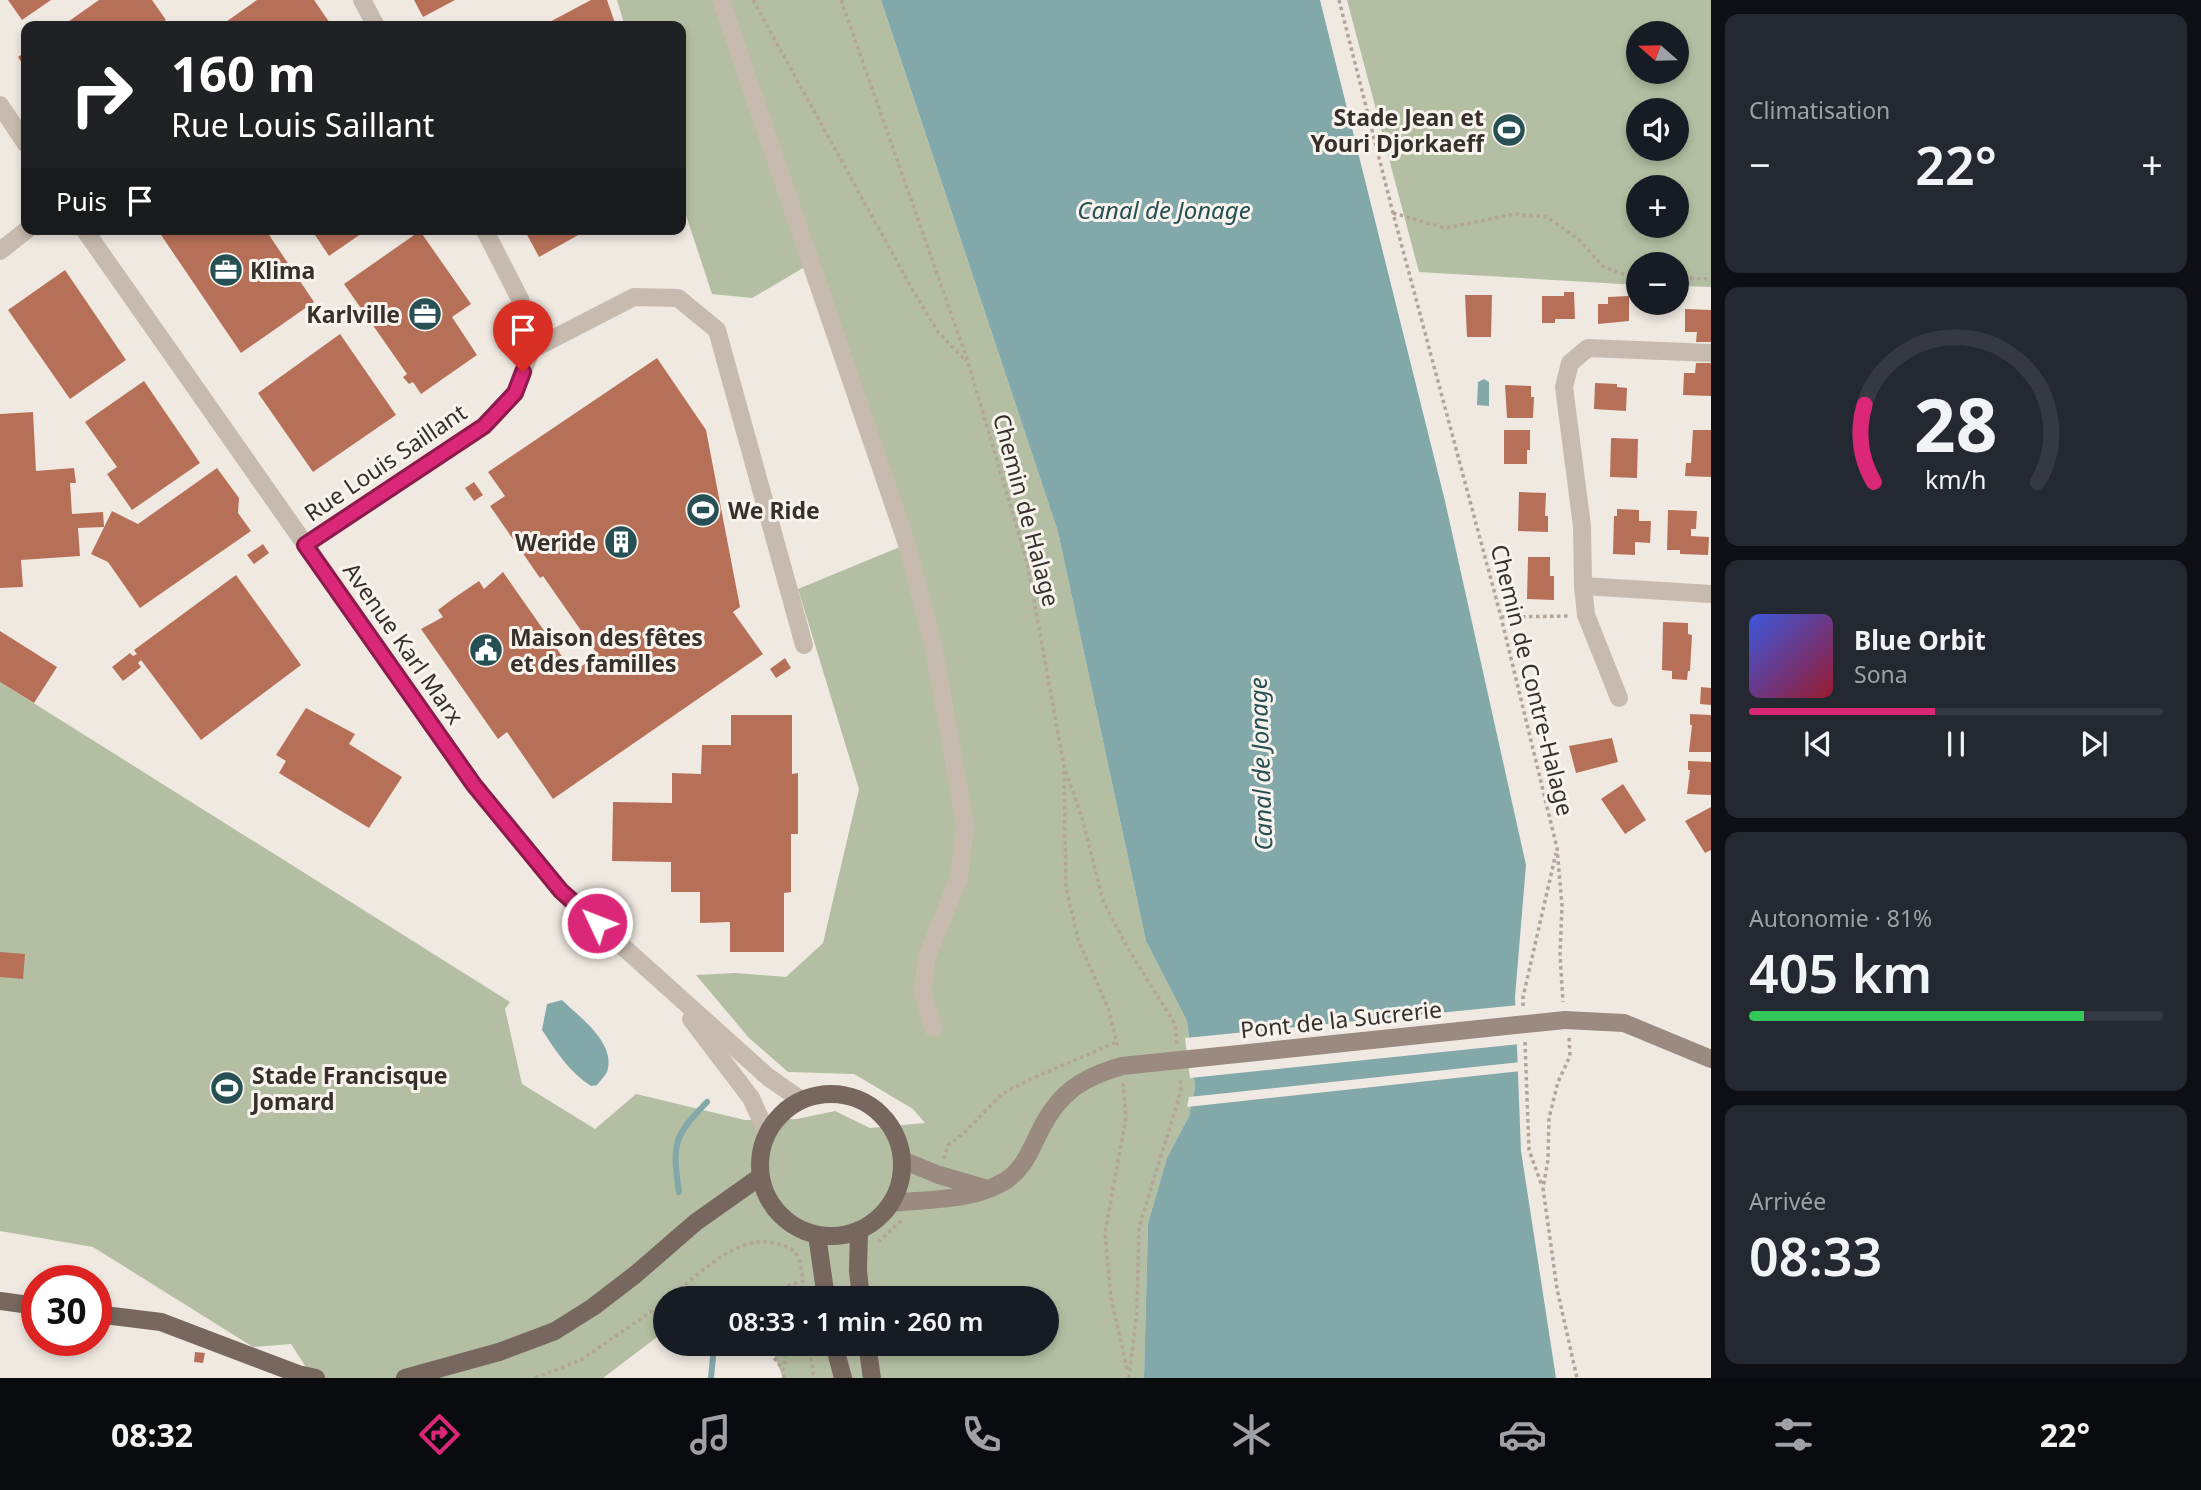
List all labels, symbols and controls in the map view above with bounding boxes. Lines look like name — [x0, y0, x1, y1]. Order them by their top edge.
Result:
north arrow — [1626, 21, 1689, 84]
map controls — [1626, 21, 1689, 315]
text: 160 m — [171, 40, 316, 106]
icon: right — [56, 49, 147, 140]
text: Climatisation — [1749, 94, 1890, 126]
button: sound — [1626, 98, 1689, 161]
place label: Stade Jean et Youri Djorkaeff — [1310, 101, 1485, 159]
text: Rue Louis Saillant — [171, 103, 434, 146]
sports icon: Stade Jean et Youri Djorkaeff — [1490, 111, 1528, 149]
text: 22° — [1915, 129, 1997, 200]
text: − — [1749, 138, 1771, 190]
text: + — [2141, 138, 2163, 190]
button: + — [1626, 175, 1689, 238]
icon: arrive — [121, 182, 159, 220]
text: Puis — [56, 183, 107, 219]
water label: Canal de Jonage — [1077, 193, 1251, 226]
office icon: Klima — [207, 251, 245, 289]
button: − — [1626, 252, 1689, 315]
place label: Klima — [250, 254, 315, 286]
office icon: Karlville — [406, 295, 444, 333]
place label: Karlville — [306, 298, 400, 330]
pin — [493, 300, 553, 372]
icon: arrive — [504, 311, 542, 349]
text: 28 — [1914, 375, 1998, 474]
street label: Rue Louis Saillant — [298, 396, 472, 528]
street label: Chemin de Halage — [986, 410, 1068, 610]
text: km/h — [1925, 462, 1987, 496]
sports icon: We Ride — [684, 491, 722, 529]
place label: We Ride — [728, 494, 820, 526]
building icon: Weride — [602, 523, 640, 561]
place label: Weride — [515, 526, 596, 558]
street label: Chemin de Contre-Halage — [1484, 541, 1582, 819]
street label: Avenue Karl Marx — [336, 556, 472, 730]
place label: Maison des fêtes et des familles — [510, 621, 703, 679]
text: Blue Orbit — [1854, 622, 1986, 658]
public building icon: Maison des fêtes et des familles — [467, 631, 505, 669]
text: Sona — [1854, 658, 1908, 690]
water label: Canal de Jonage — [1240, 677, 1280, 851]
icon: previous — [1799, 725, 1837, 763]
icon: pause — [1937, 725, 1975, 763]
icon: next — [2075, 725, 2113, 763]
position arrow — [560, 886, 634, 960]
text: Autonomie · 81% — [1749, 902, 1932, 934]
text: 405 km — [1749, 937, 1932, 1008]
street label: Pont de la Sucrerie — [1239, 993, 1443, 1045]
place label: Stade Francisque Jomard — [250, 1059, 447, 1117]
sports icon: Stade Francisque Jomard — [208, 1069, 246, 1107]
text: Arrivée — [1749, 1185, 1826, 1217]
text: 08:33 — [1749, 1220, 1882, 1291]
speed limit sign: 30 — [21, 1265, 112, 1356]
text: 08:33 · 1 min · 260 m — [729, 1303, 983, 1339]
icon: directions — [415, 1410, 464, 1459]
icon: music — [686, 1410, 735, 1459]
icon: phone — [957, 1410, 1006, 1459]
icon: climate — [1227, 1410, 1276, 1459]
icon: car — [1498, 1410, 1547, 1459]
icon: filters — [1769, 1410, 1818, 1459]
text: 08:32 — [111, 1413, 193, 1456]
text: 22° — [2040, 1413, 2090, 1456]

